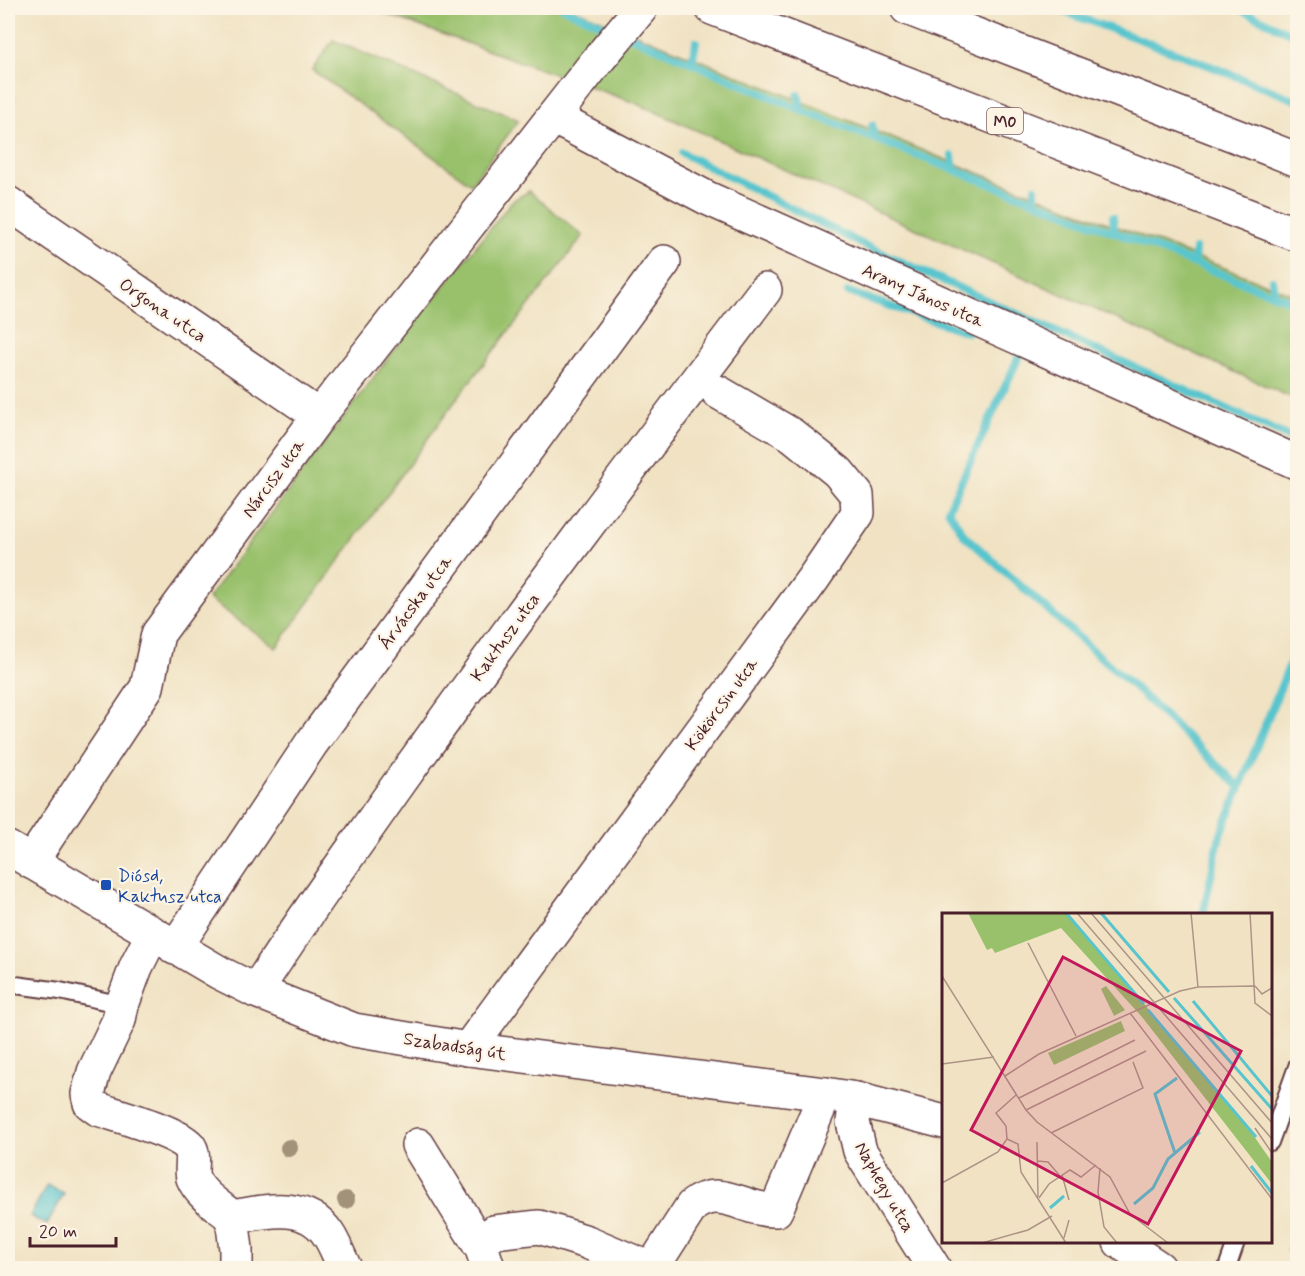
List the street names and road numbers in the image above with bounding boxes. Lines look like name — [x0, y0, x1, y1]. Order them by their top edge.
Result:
road number: M0 — [987, 108, 1023, 134]
street label: Arany János utca — [858, 258, 987, 334]
street label: Orgona utca — [113, 273, 211, 350]
street label: Nárcisz utca — [237, 434, 311, 523]
street label: Árvácska utca — [373, 550, 458, 655]
street label: Kaktusz utca — [466, 589, 546, 687]
street label: Kökörcsin utca — [680, 653, 764, 756]
street label: Szabadság út — [402, 1027, 508, 1067]
street label: Naphegy utca — [848, 1138, 920, 1237]

